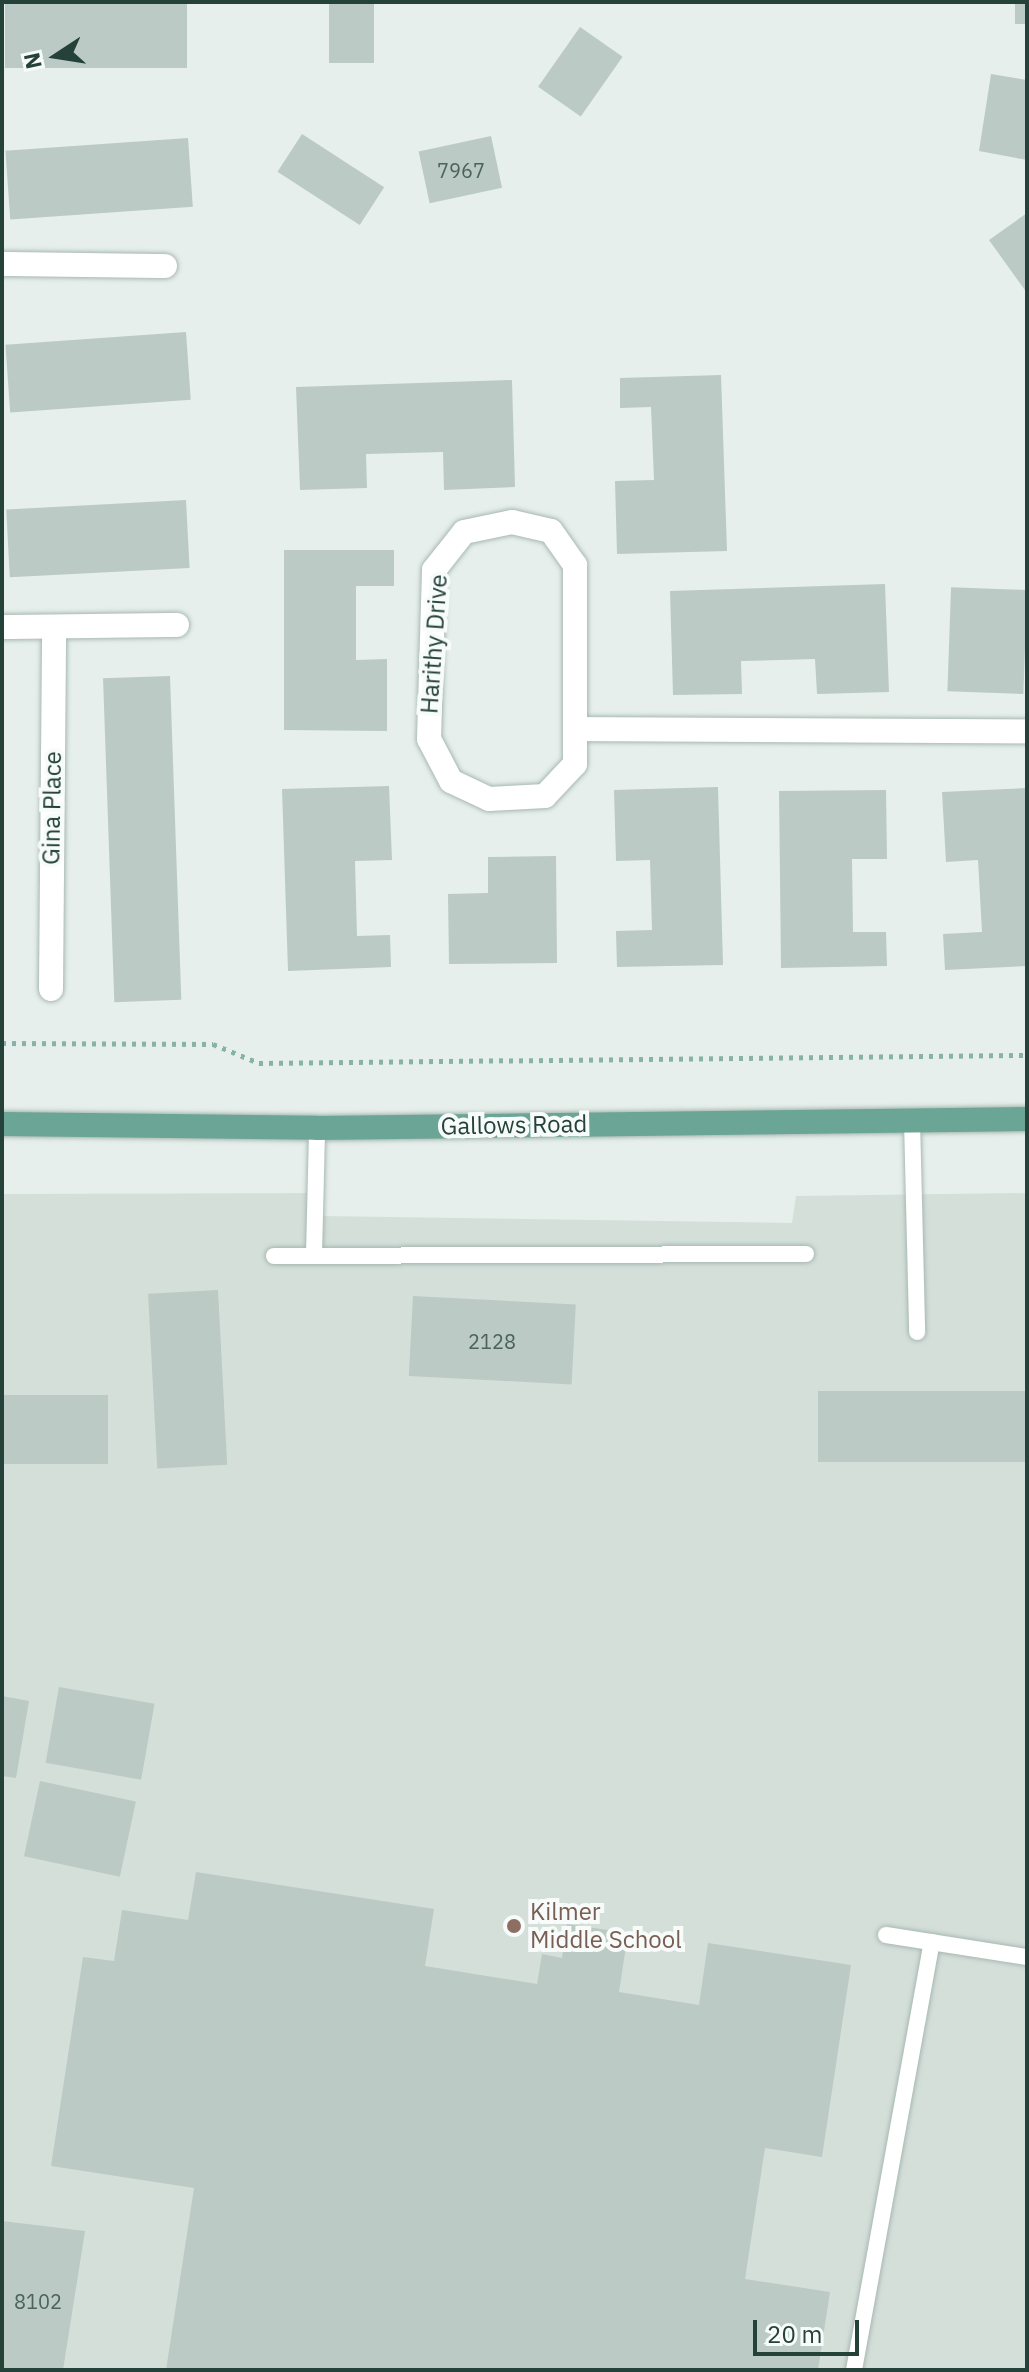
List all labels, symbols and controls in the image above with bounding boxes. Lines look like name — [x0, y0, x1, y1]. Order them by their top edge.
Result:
north arrow — [16, 16, 96, 96]
text: N — [16, 50, 48, 72]
house number: 7967 — [437, 158, 485, 182]
street label: Harithy Drive — [415, 573, 453, 715]
street label: Gina Place — [37, 751, 67, 865]
street label: Gallows Road — [440, 1109, 588, 1141]
house number: 2128 — [468, 1329, 516, 1353]
place label: Kilmer Middle School — [530, 1898, 682, 1954]
marker: Kilmer Middle School — [505, 1917, 523, 1935]
house number: 8102 — [14, 2289, 62, 2313]
scale bar — [757, 2304, 863, 2354]
text: 20 m — [767, 2318, 822, 2350]

